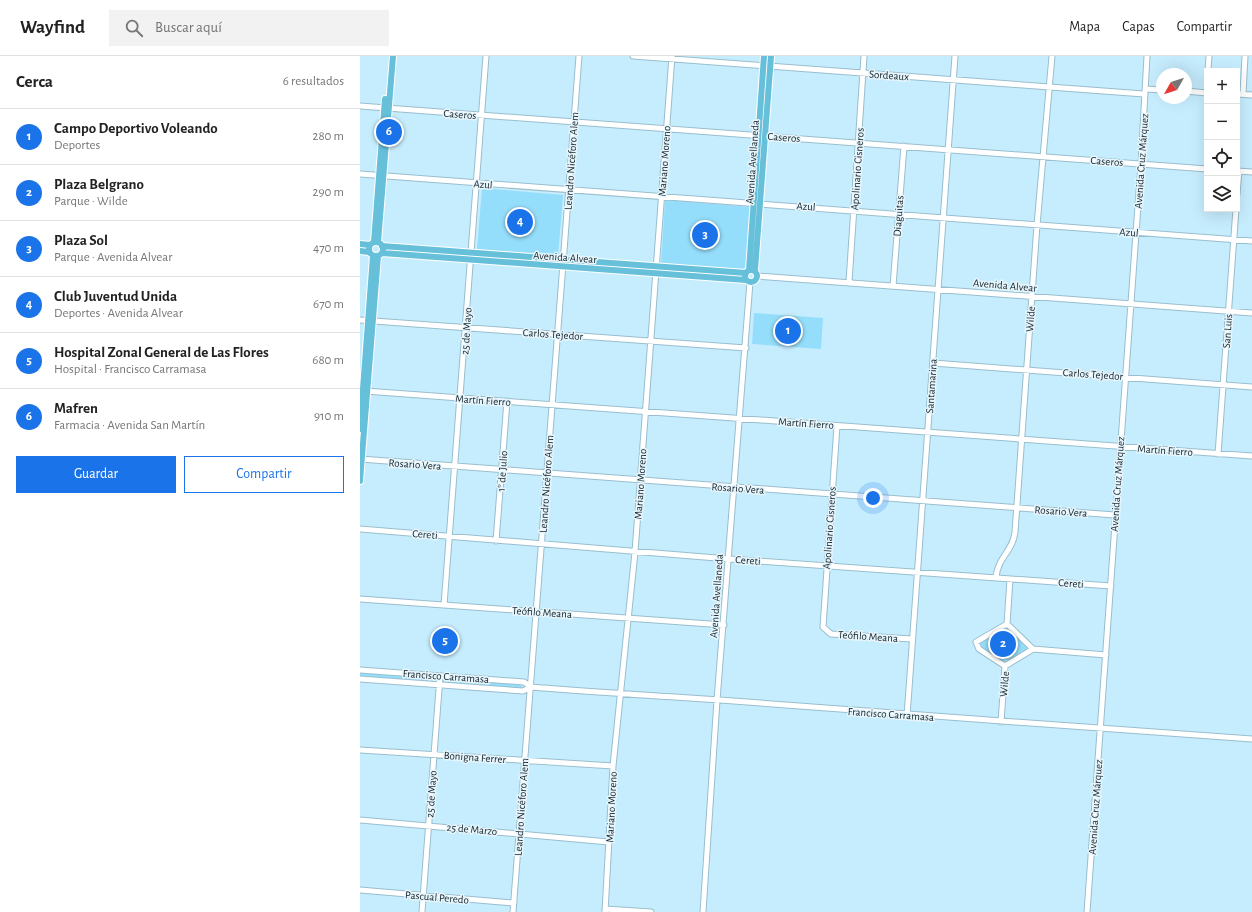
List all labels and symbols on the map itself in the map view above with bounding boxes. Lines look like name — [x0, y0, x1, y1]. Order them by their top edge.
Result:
north arrow — [1156, 68, 1192, 104]
street label: Sordeaux — [869, 69, 910, 82]
street label: Caseros — [443, 108, 477, 121]
street label: Leandro Nicéforo Alem — [563, 111, 580, 210]
street label: Avenida Cruz Márquez — [1133, 113, 1150, 209]
pin: 6 — [376, 117, 402, 147]
street label: Avenida Avellaneda — [744, 120, 761, 204]
street label: Mariano Moreno — [657, 125, 672, 197]
street label: Apolinario Cisneros — [849, 127, 866, 211]
street label: Caseros — [767, 131, 801, 144]
street label: Caseros — [1090, 155, 1124, 168]
street label: Azul — [473, 178, 493, 191]
street label: Diaguitas — [892, 195, 905, 237]
street label: Azul — [796, 200, 816, 213]
pin: 4 — [507, 207, 533, 237]
pin: 3 — [692, 220, 718, 250]
street label: Azul — [1119, 226, 1139, 239]
street label: Avenida Alvear — [533, 250, 598, 265]
street label: Avenida Alvear — [973, 277, 1038, 294]
street label: Wilde — [1024, 306, 1037, 332]
street label: 25 de Mayo — [459, 307, 474, 355]
street label: San Luis — [1221, 314, 1234, 349]
pin: 1 — [775, 316, 801, 346]
street label: Carlos Tejedor — [522, 327, 584, 342]
street label: Santamarina — [924, 358, 939, 414]
street label: Carlos Tejedor — [1062, 367, 1124, 382]
street label: Martín Fierro — [455, 393, 511, 408]
street label: Martín Fierro — [778, 416, 834, 431]
street label: Leandro Nicéforo Alem — [538, 434, 555, 533]
street label: Avenida Cruz Márquez — [1109, 436, 1126, 532]
street label: Martín Fierro — [1137, 443, 1193, 458]
street label: Mariano Moreno — [633, 448, 648, 520]
street label: 1° de Julio — [496, 450, 509, 492]
street label: Rosario Vera — [388, 457, 442, 472]
street label: Rosario Vera — [711, 481, 765, 496]
street label: Apolinario Cisneros — [821, 486, 838, 570]
your location — [863, 488, 883, 508]
street label: Rosario Vera — [1034, 504, 1088, 519]
street label: Cereti — [412, 528, 438, 541]
street label: Avenida Avellaneda — [708, 554, 725, 638]
street label: Cereti — [735, 554, 761, 567]
street label: Cereti — [1058, 577, 1084, 590]
street label: Teófilo Meana — [512, 605, 572, 620]
pin: 5 — [432, 626, 458, 656]
street label: Teófilo Meana — [838, 629, 898, 644]
pin: 2 — [990, 629, 1016, 659]
street label: Francisco Carramasa — [402, 668, 490, 685]
street label: Wilde — [998, 671, 1011, 697]
street label: Francisco Carramasa — [847, 706, 935, 723]
street label: Bonigna Ferrer — [443, 750, 507, 765]
street label: Leandro Nicéforo Alem — [513, 757, 530, 856]
street label: Avenida Cruz Márquez — [1087, 759, 1104, 855]
street label: 25 de Mayo — [424, 770, 439, 818]
street label: Mariano Moreno — [604, 771, 619, 843]
street label: 25 de Marzo — [446, 822, 498, 837]
street label: Pascual Peredo — [405, 889, 469, 906]

